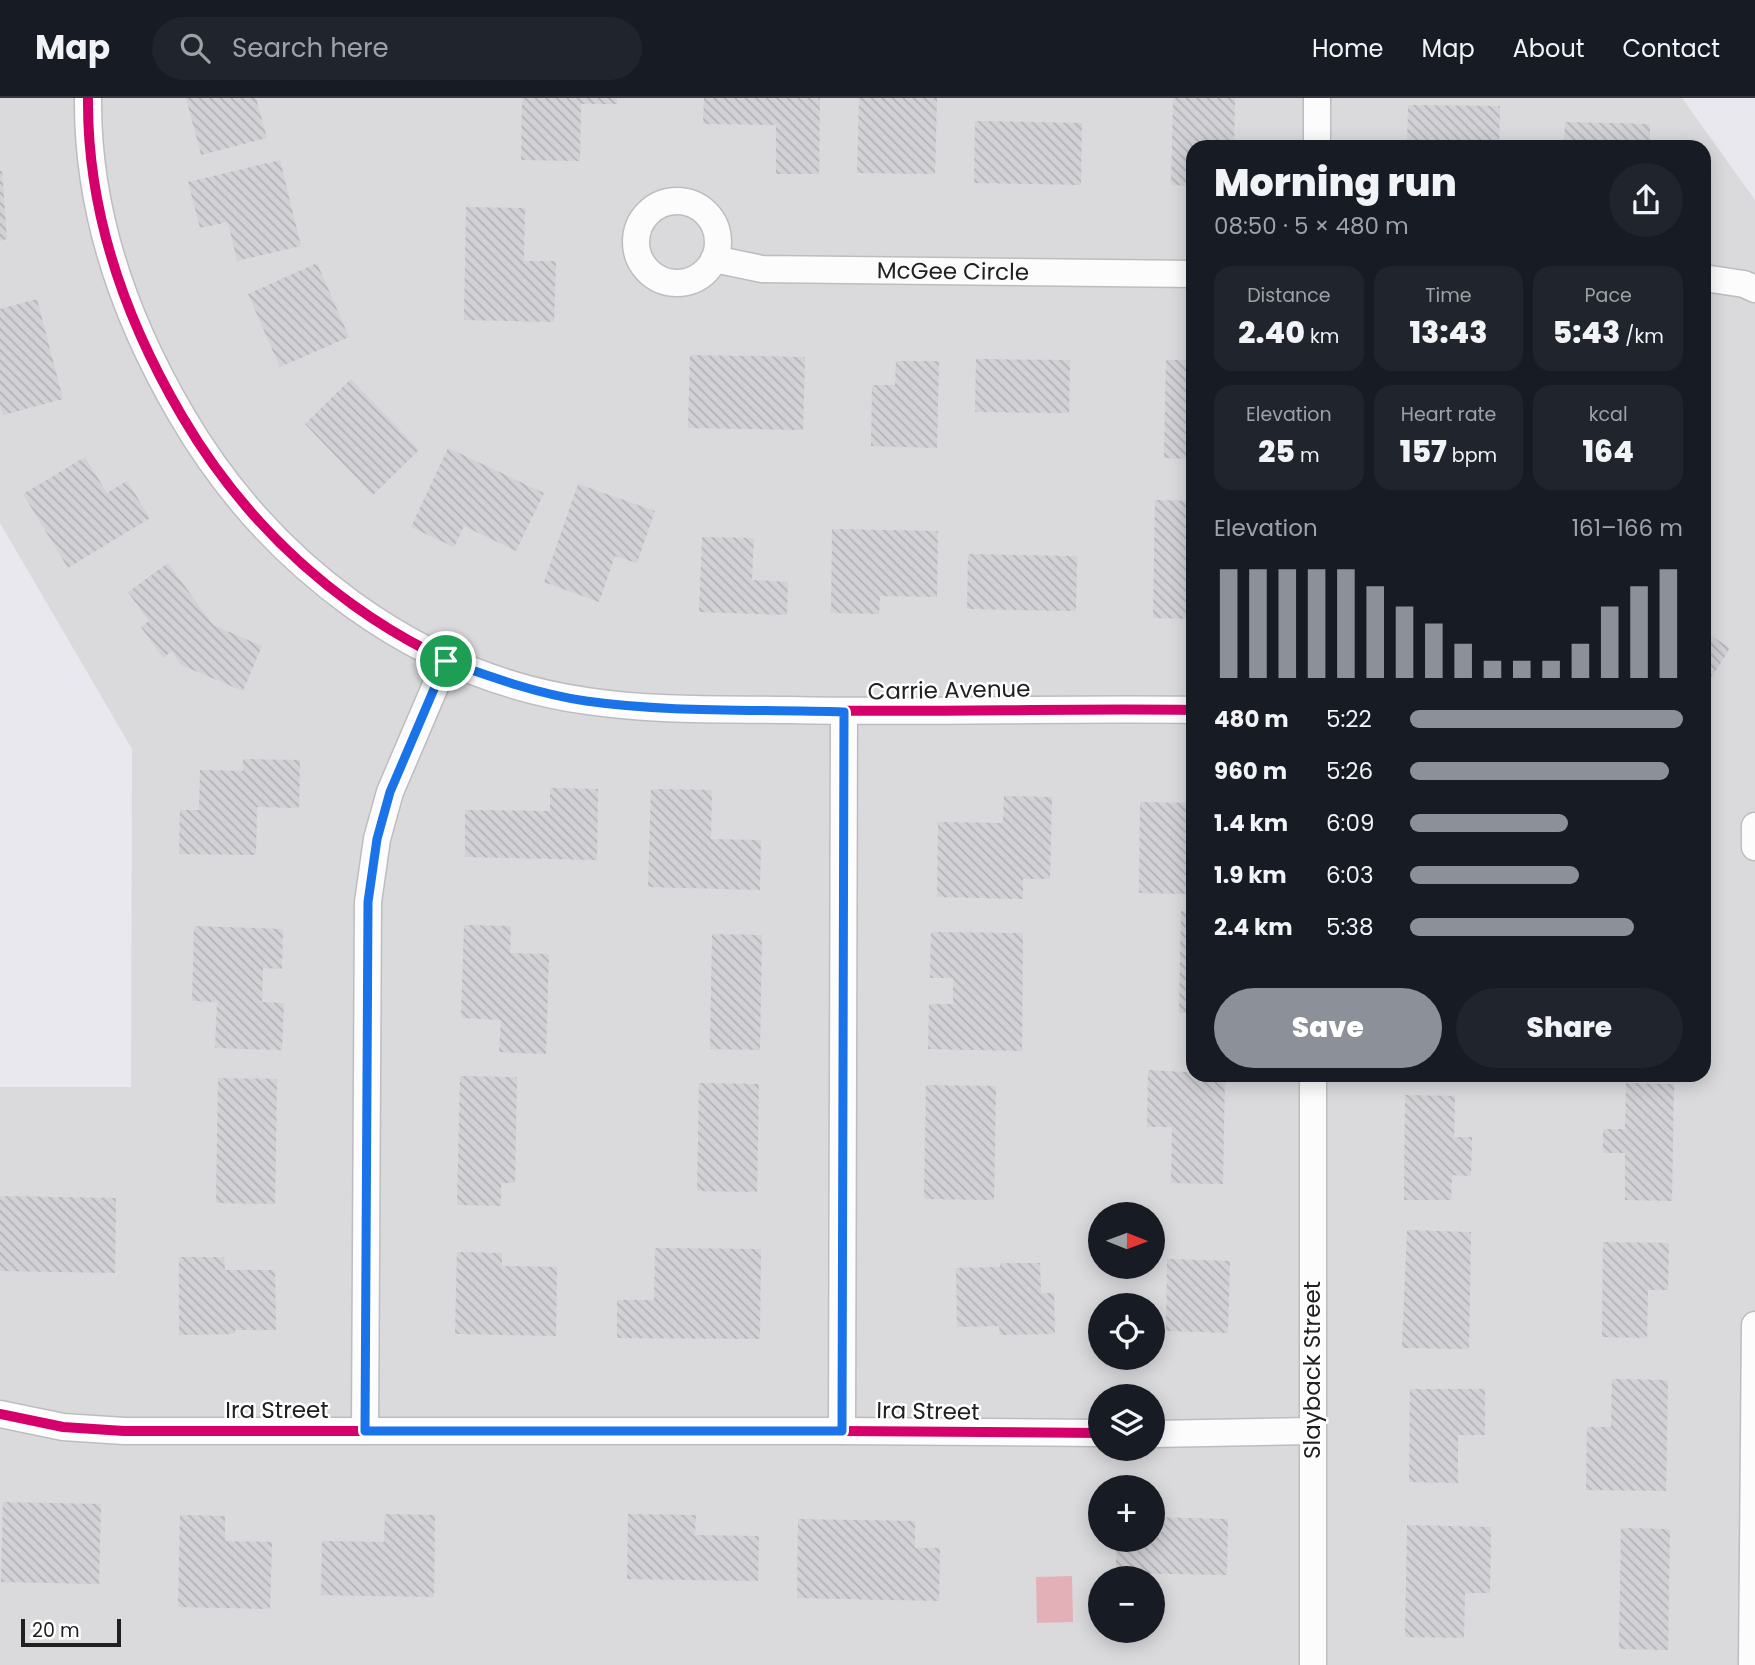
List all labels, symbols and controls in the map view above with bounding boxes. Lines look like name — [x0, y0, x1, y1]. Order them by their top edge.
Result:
search box — [152, 17, 642, 80]
text: Map — [35, 24, 110, 71]
icon: search — [176, 29, 214, 67]
text: Search here — [232, 30, 389, 66]
text: Home — [1312, 32, 1384, 65]
text: Map — [1422, 32, 1475, 65]
text: About — [1513, 32, 1584, 65]
text: Contact — [1622, 32, 1720, 65]
text: Morning run — [1214, 156, 1457, 209]
button: share — [1609, 163, 1683, 237]
text: 08:50 · 5 × 480 m — [1214, 210, 1409, 242]
street label: McGee Circle — [877, 254, 1029, 288]
text: Distance — [1247, 282, 1330, 309]
text: Time — [1425, 282, 1472, 309]
text: Pace — [1585, 282, 1632, 309]
text: 2.40 — [1238, 311, 1305, 354]
text: 13:43 — [1409, 311, 1487, 354]
text: 5:43 — [1553, 311, 1620, 354]
text: km — [1305, 323, 1339, 350]
text: /km — [1620, 323, 1664, 350]
text: Elevation — [1246, 401, 1332, 428]
text: Heart rate — [1401, 401, 1496, 428]
text: kcal — [1589, 401, 1628, 428]
text: 25 — [1258, 430, 1295, 473]
text: 157 — [1400, 430, 1447, 473]
text: 164 — [1582, 430, 1634, 473]
text: m — [1295, 442, 1320, 469]
text: bpm — [1447, 442, 1497, 469]
text: Elevation — [1214, 512, 1318, 544]
text: 161–166 m — [1572, 512, 1683, 544]
pin — [416, 631, 476, 691]
icon: arrive — [427, 642, 465, 680]
street label: Carrie Avenue — [867, 673, 1031, 707]
text: 480 m — [1214, 703, 1289, 735]
text: 5:22 — [1326, 703, 1372, 735]
text: 960 m — [1214, 755, 1287, 787]
text: 5:26 — [1326, 755, 1373, 787]
text: 1.4 km — [1214, 807, 1288, 839]
text: 6:09 — [1326, 807, 1374, 839]
text: 1.9 km — [1214, 859, 1287, 891]
text: 6:03 — [1326, 859, 1374, 891]
text: 2.4 km — [1214, 911, 1293, 943]
text: 5:38 — [1326, 911, 1373, 943]
button: Save — [1214, 988, 1442, 1068]
button: Share — [1456, 988, 1683, 1068]
north arrow — [1088, 1202, 1166, 1279]
map controls — [1088, 1202, 1165, 1643]
street label: Slayback Street — [1296, 1281, 1328, 1459]
button: locate — [1088, 1293, 1165, 1370]
button: layers — [1088, 1384, 1165, 1461]
street label: Ira Street — [225, 1394, 329, 1426]
street label: Ira Street — [876, 1394, 980, 1428]
button: + — [1088, 1475, 1165, 1552]
button: − — [1088, 1566, 1165, 1643]
scale bar — [21, 1616, 121, 1648]
text: 20 m — [32, 1617, 80, 1644]

